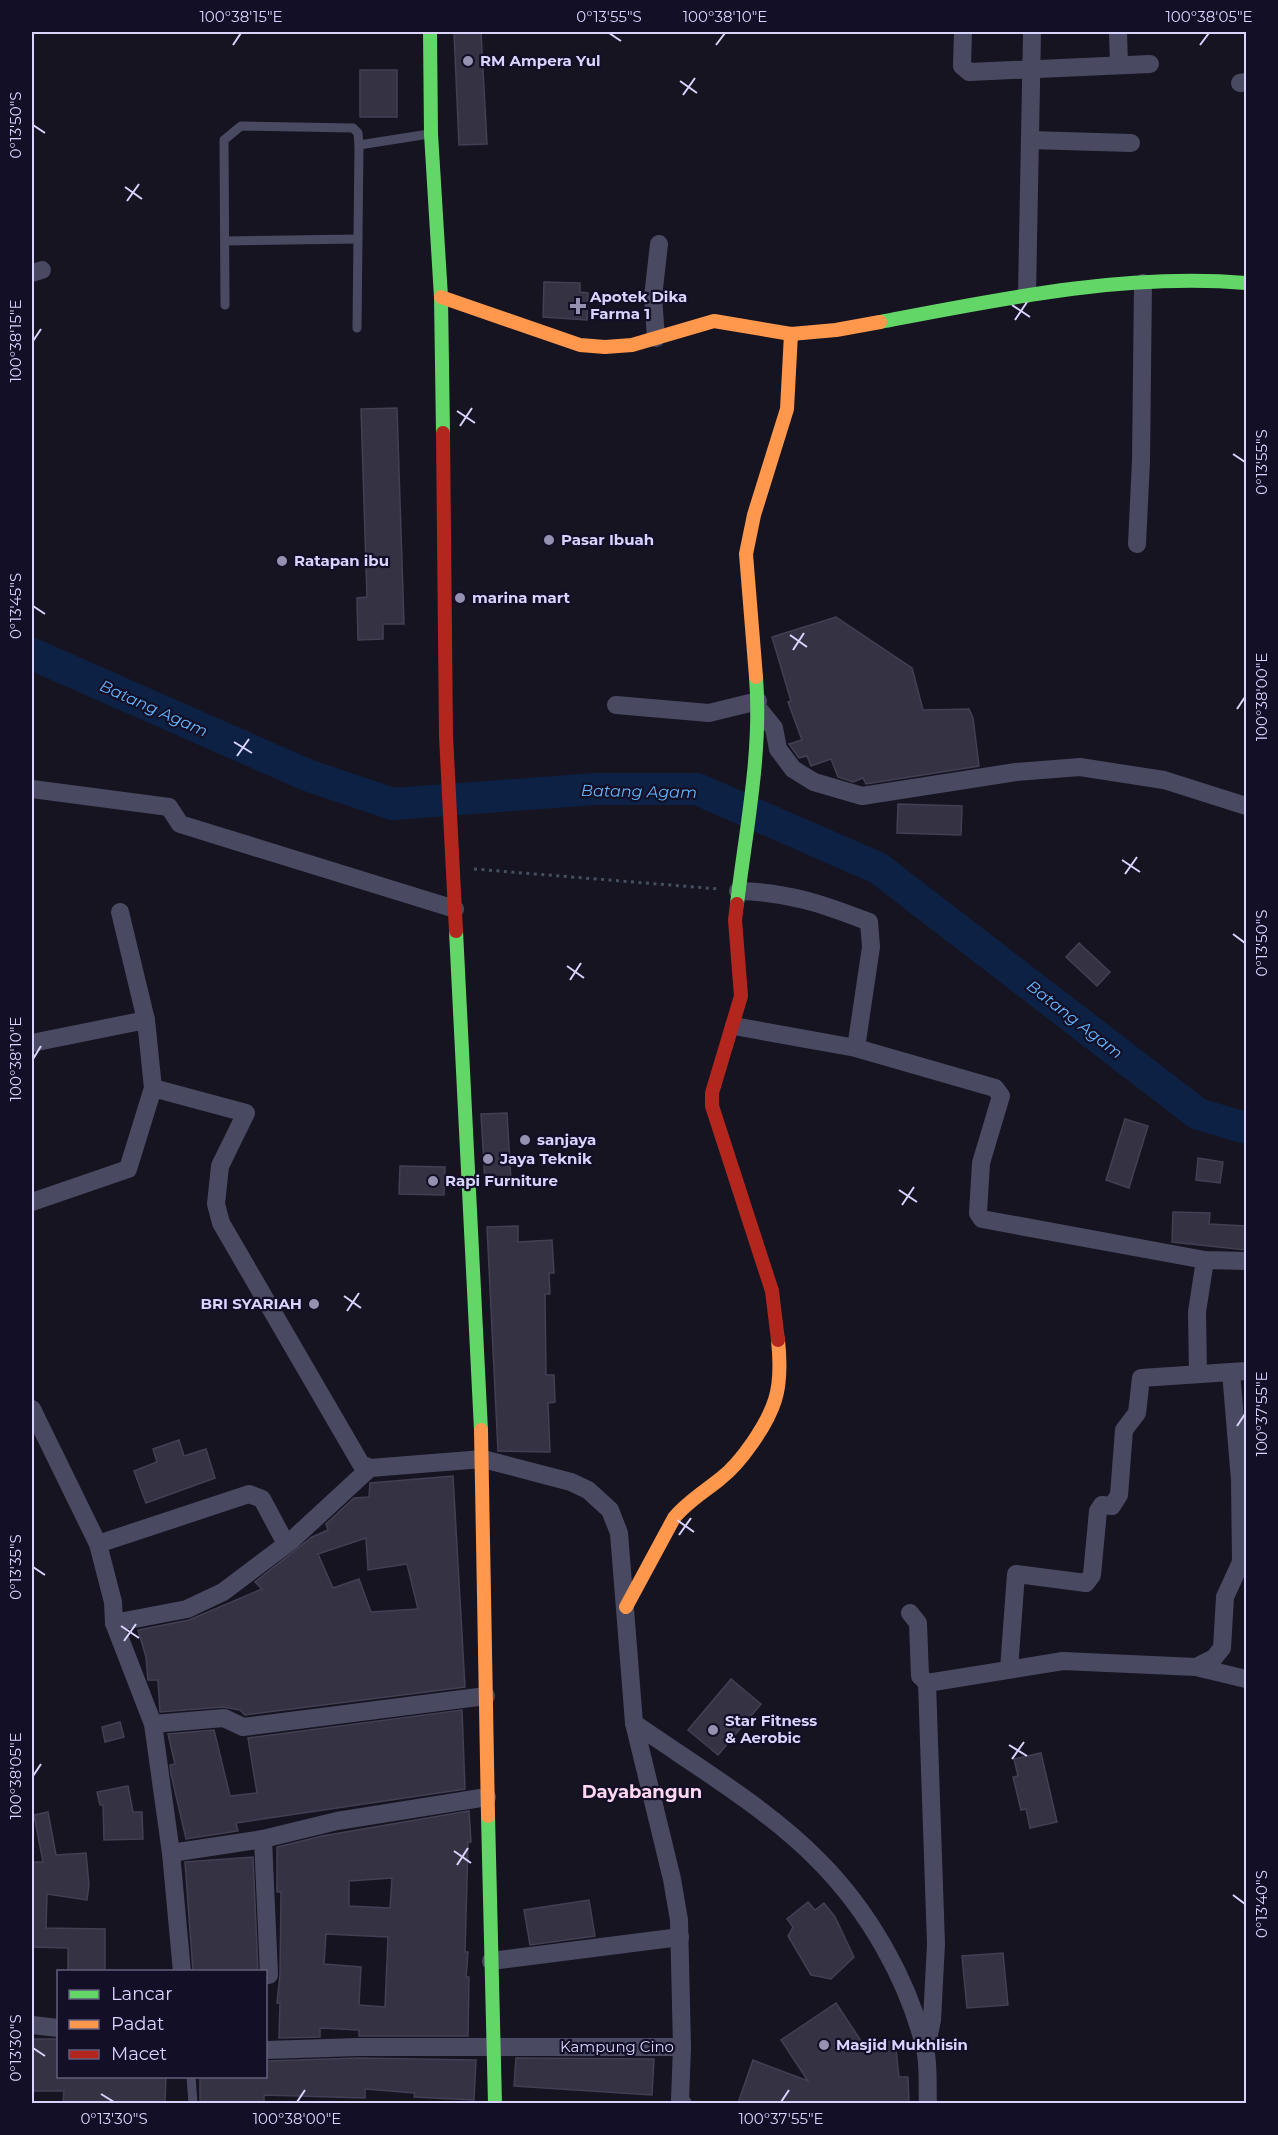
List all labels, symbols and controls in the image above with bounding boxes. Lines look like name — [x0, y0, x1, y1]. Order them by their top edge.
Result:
text: 100°38'15"E — [199, 7, 283, 26]
text: 0°13'55"S — [576, 7, 642, 26]
text: 100°38'10"E — [683, 7, 767, 26]
text: 100°38'05"E — [1165, 7, 1253, 26]
place label: RM Ampera Yul — [480, 51, 600, 70]
marker: RM Ampera Yul — [461, 54, 475, 68]
text: 0°13'50"S — [6, 91, 25, 159]
place label: Apotek Dika Farma 1 — [589, 287, 687, 323]
text: 100°38'15"E — [6, 299, 25, 383]
marker: Apotek Dika Farma 1 — [571, 299, 585, 313]
text: 0°13'55"S — [1252, 429, 1271, 495]
place label: Pasar Ibuah — [561, 530, 654, 549]
marker: Pasar Ibuah — [542, 533, 556, 547]
place label: Ratapan ibu — [294, 551, 389, 570]
marker: Ratapan ibu — [275, 554, 289, 568]
text: 0°13'45"S — [6, 573, 25, 639]
place label: marina mart — [472, 588, 570, 607]
marker: marina mart — [453, 591, 467, 605]
text: 100°38'00"E — [1252, 653, 1271, 741]
water label: Batang Agam — [97, 676, 211, 741]
water label: Batang Agam — [581, 781, 697, 802]
text: 0°13'50"S — [1252, 909, 1271, 977]
water label: Batang Agam — [1023, 976, 1126, 1063]
text: 100°38'10"E — [6, 1017, 25, 1101]
place label: sanjaya — [537, 1130, 596, 1149]
marker: sanjaya — [518, 1133, 532, 1147]
place label: Jaya Teknik — [499, 1149, 592, 1168]
marker: Jaya Teknik — [481, 1152, 495, 1166]
place label: Rapi Furniture — [445, 1171, 558, 1190]
marker: Rapi Furniture — [426, 1174, 440, 1188]
place label: BRI SYARIAH — [201, 1294, 302, 1313]
marker: BRI SYARIAH — [307, 1297, 321, 1311]
text: 100°37'55"E — [1252, 1371, 1271, 1457]
text: 0°13'35"S — [6, 1534, 25, 1600]
place label: Star Fitness & Aerobic — [725, 1711, 817, 1747]
marker: Star Fitness & Aerobic — [706, 1723, 720, 1737]
text: 100°38'05"E — [6, 1732, 25, 1820]
district label: Dayabangun — [582, 1781, 702, 1803]
text: 0°13'40"S — [1252, 1870, 1271, 1938]
legend — [57, 1970, 267, 2078]
text: Lancar — [111, 1983, 172, 2005]
text: Padat — [111, 2013, 164, 2035]
text: 0°13'30"S — [6, 2014, 25, 2082]
place label: Masjid Mukhlisin — [836, 2035, 968, 2054]
street label: Kampung Cino — [560, 2037, 674, 2056]
marker: Masjid Mukhlisin — [817, 2038, 831, 2052]
text: Macet — [111, 2043, 167, 2065]
text: 0°13'30"S — [80, 2109, 148, 2128]
text: 100°38'00"E — [253, 2109, 341, 2128]
text: 100°37'55"E — [738, 2109, 824, 2128]

